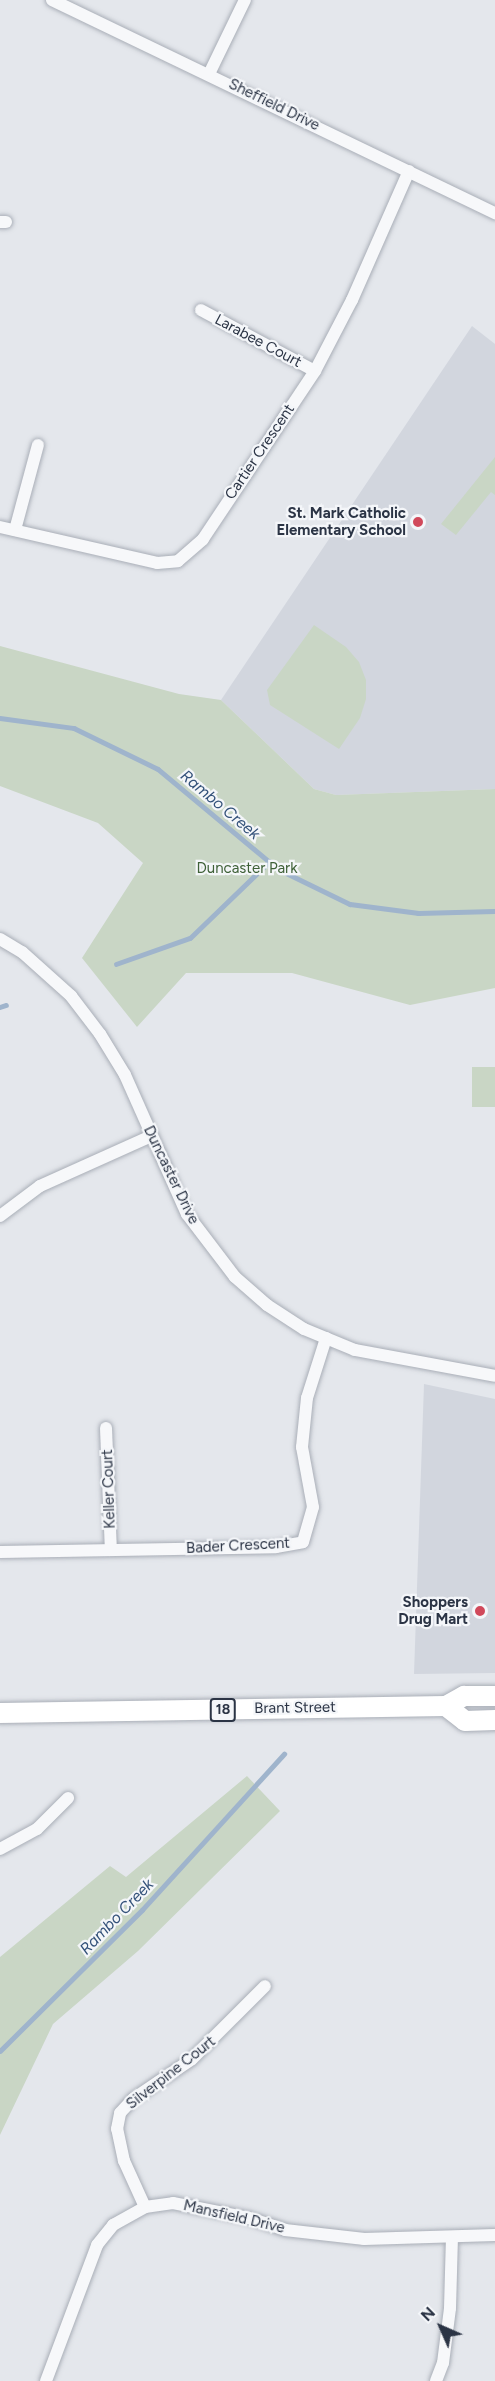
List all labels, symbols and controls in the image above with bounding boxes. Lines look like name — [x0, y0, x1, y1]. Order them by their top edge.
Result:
street label: Sheffield Drive — [226, 75, 322, 135]
street label: Larabee Court — [212, 311, 304, 371]
street label: Cartier Crescent — [221, 401, 299, 503]
place label: St. Mark Catholic Elementary School — [277, 504, 406, 539]
marker: St. Mark Catholic Elementary School — [411, 515, 425, 529]
water label: Rambo Creek — [176, 766, 264, 844]
park label: Duncaster Park — [197, 860, 297, 878]
street label: Duncaster Drive — [139, 1123, 203, 1227]
street label: Keller Court — [99, 1449, 119, 1529]
street label: Bader Crescent — [186, 1534, 290, 1558]
place label: Shoppers Drug Mart — [398, 1593, 468, 1628]
marker: Shoppers Drug Mart — [473, 1604, 487, 1618]
street label: Brant Street — [254, 1698, 336, 1718]
road number: 18 — [210, 1699, 236, 1721]
water label: Rambo Creek — [76, 1875, 158, 1959]
street label: Silverpine Court — [123, 2033, 219, 2113]
street label: Mansfield Drive — [182, 2197, 286, 2237]
north arrow — [411, 2297, 471, 2357]
text: N — [417, 2303, 439, 2325]

